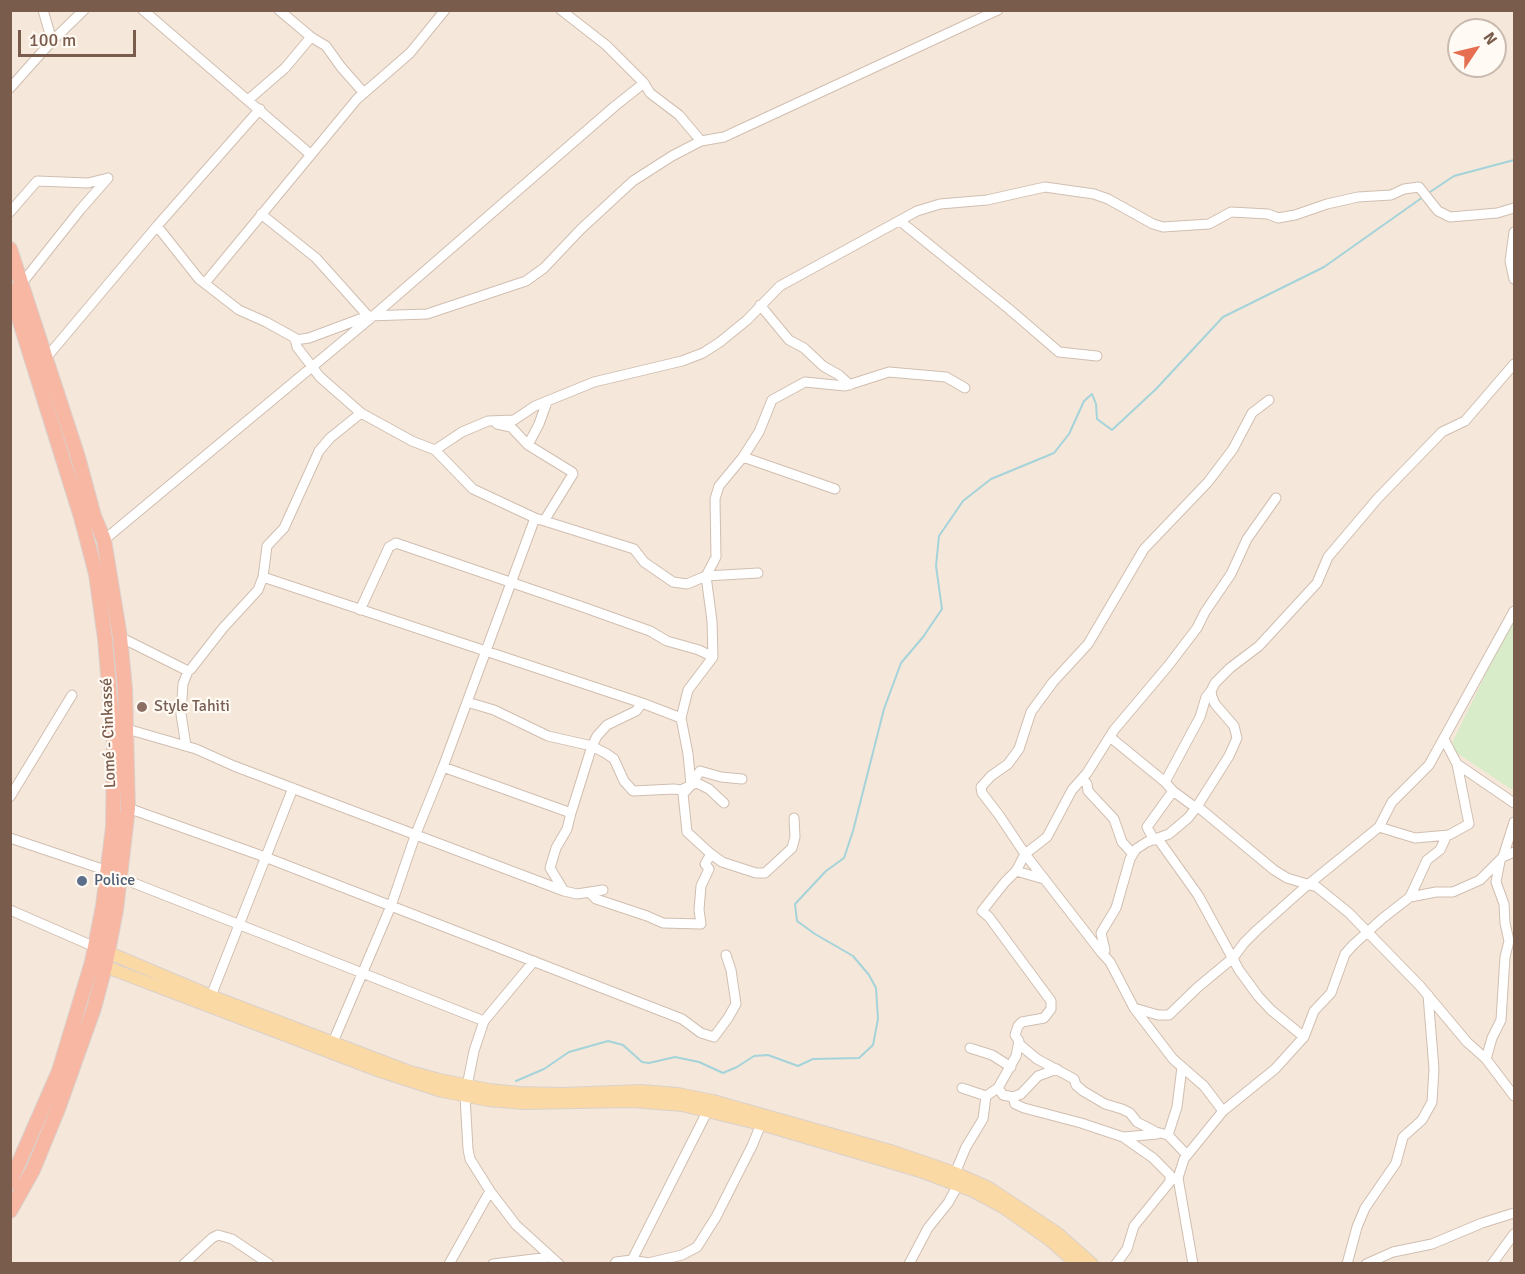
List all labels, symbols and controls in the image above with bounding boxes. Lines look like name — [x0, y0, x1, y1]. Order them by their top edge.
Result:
scale bar — [21, 18, 140, 56]
north arrow — [1447, 18, 1507, 78]
text: 100 m — [29, 29, 76, 51]
text: N — [1479, 29, 1501, 49]
street label: Lomé - Cinkassé — [97, 677, 121, 789]
place label: Style Tahiti — [154, 697, 230, 717]
marker: Style Tahiti — [135, 700, 149, 714]
place label: Police — [94, 871, 135, 891]
marker: Police — [75, 874, 89, 888]

